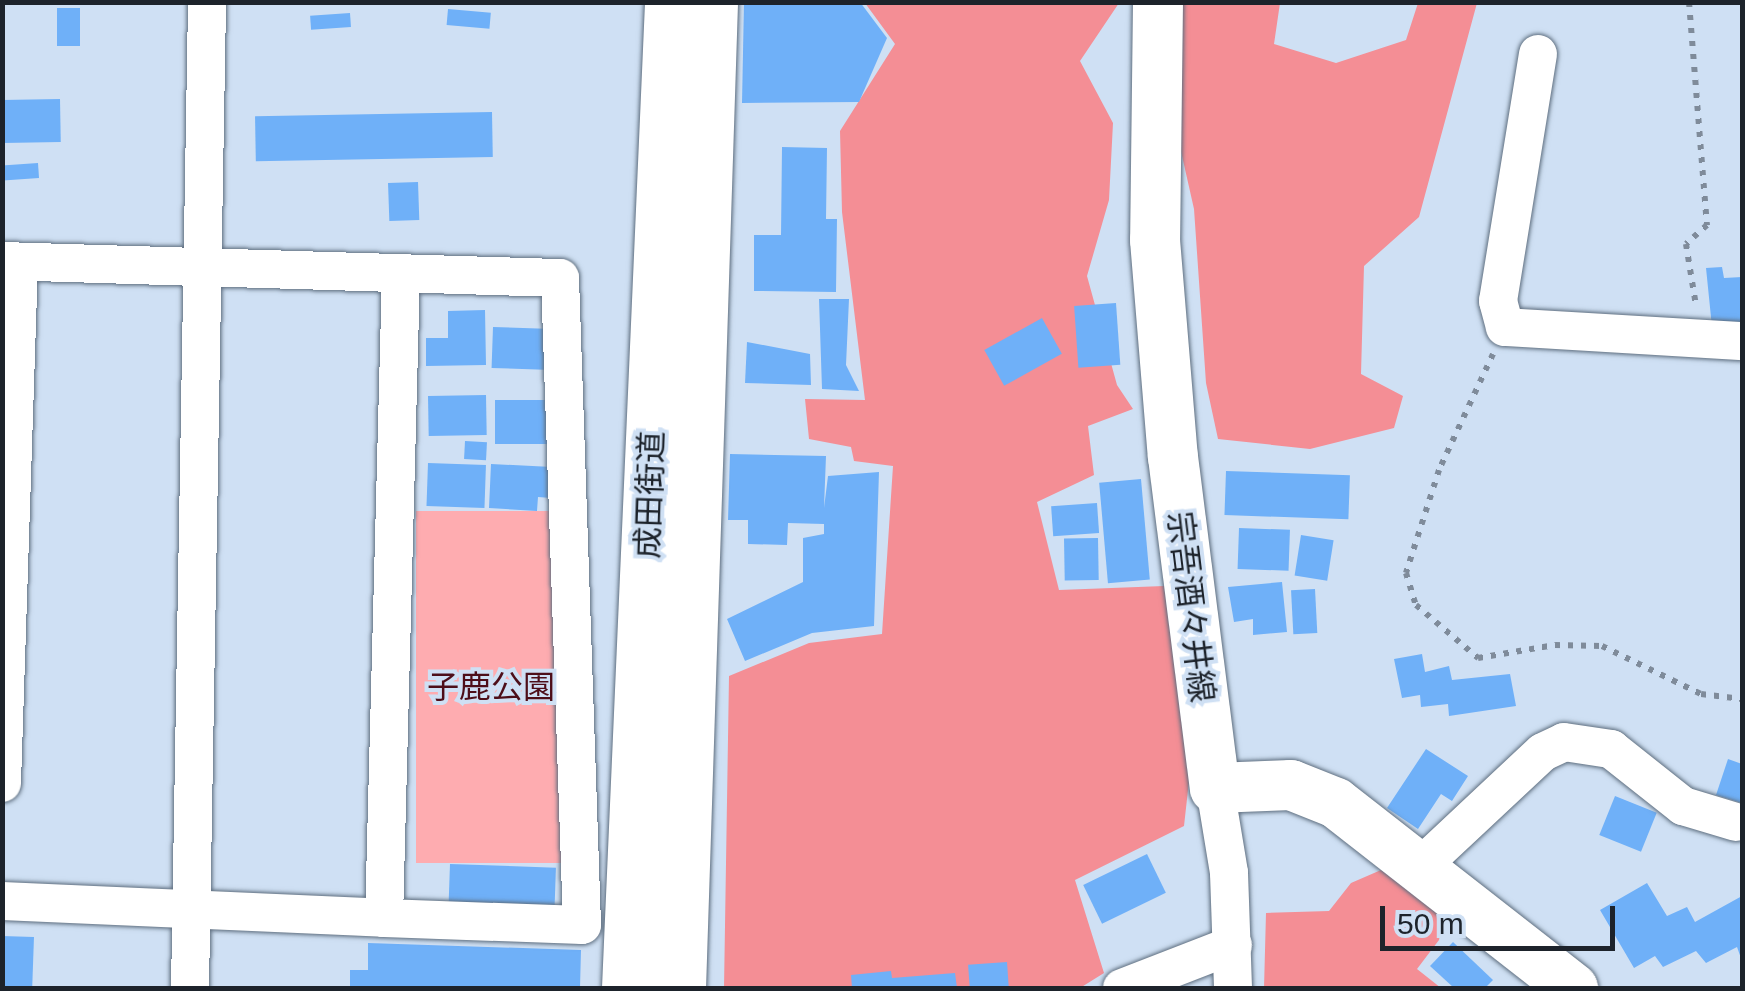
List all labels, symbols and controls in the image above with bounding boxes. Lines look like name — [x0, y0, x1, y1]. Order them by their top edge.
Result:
street label: 成田街道 — [629, 430, 671, 560]
street label: 宗吾酒々井線 — [1160, 509, 1222, 705]
park label: 子鹿公園 — [427, 668, 555, 706]
scale bar — [1385, 886, 1620, 948]
text: 50 m — [1397, 907, 1464, 940]

